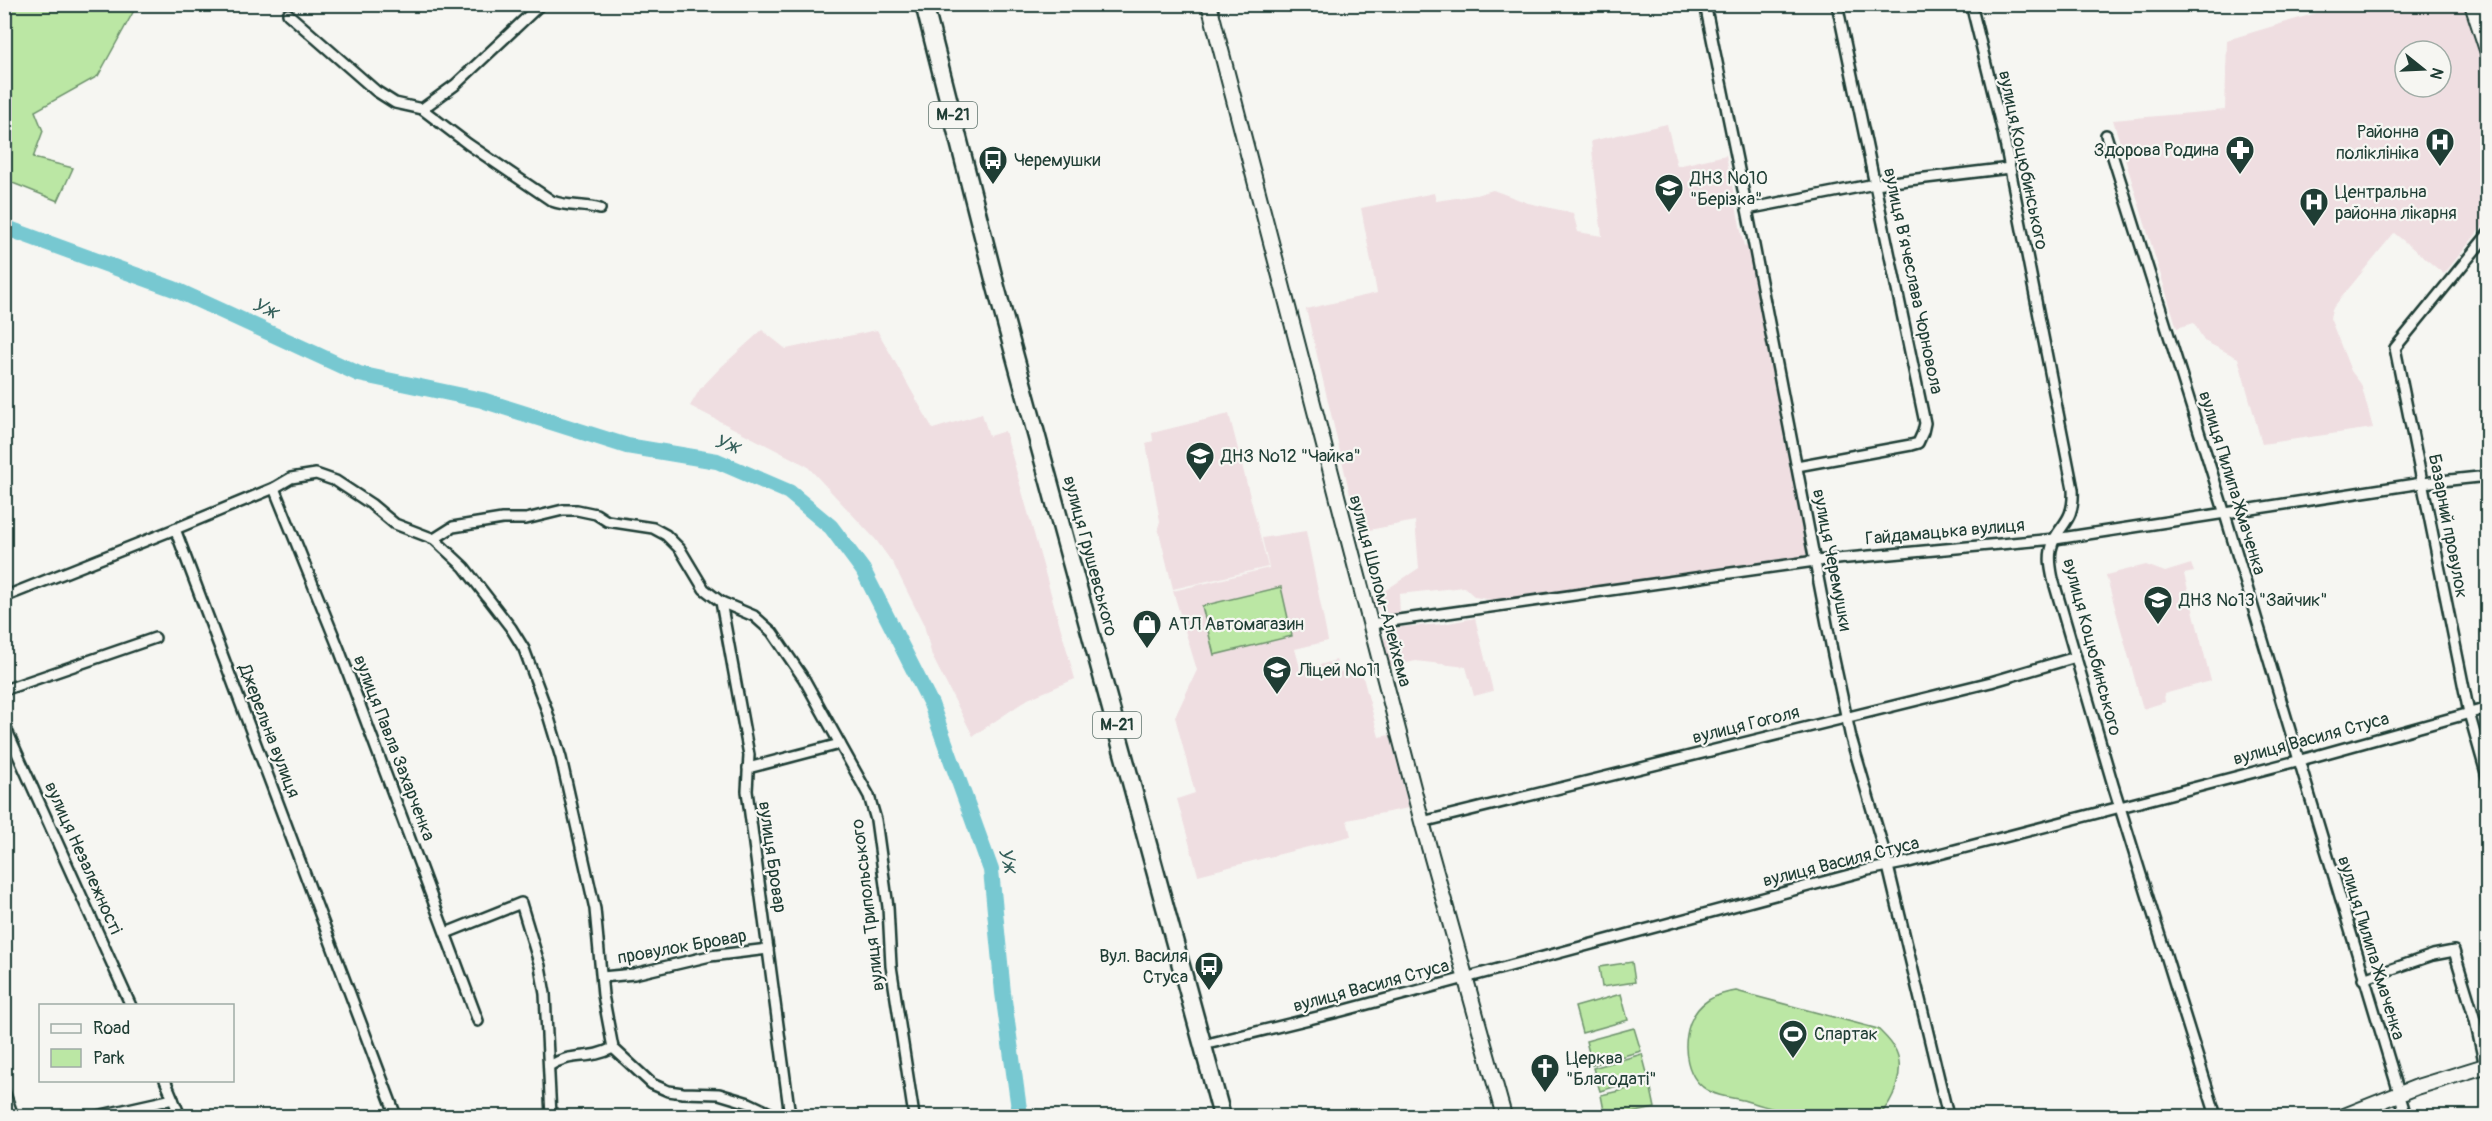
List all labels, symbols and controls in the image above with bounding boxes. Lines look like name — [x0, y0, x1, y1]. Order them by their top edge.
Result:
north arrow — [2393, 39, 2453, 99]
text: N — [2425, 65, 2447, 82]
street label: вулиця Коцюбинського — [1993, 68, 2053, 252]
road number: М-21 — [929, 102, 977, 128]
place label: Районна поліклініка — [2336, 121, 2419, 165]
hospital icon: Районна поліклініка — [2424, 126, 2456, 168]
pharmacy icon: Здорова Родина — [2224, 134, 2256, 176]
place label: Здорова Родина — [2094, 139, 2219, 162]
bus stop icon: Черемушки — [977, 144, 1009, 186]
place label: Черемушки — [1014, 149, 1101, 172]
street label: вулиця Вʼячеслава Чорновола — [1878, 166, 1948, 396]
place label: ДНЗ №10 "Берізка" — [1689, 167, 1768, 211]
school or university icon: ДНЗ №10 "Берізка" — [1653, 172, 1685, 214]
place label: Центральна районна лікарня — [2335, 181, 2457, 225]
hospital icon: Центральна районна лікарня — [2298, 186, 2330, 228]
water label: Уж — [249, 292, 284, 326]
street label: вулиця Пилипа Жмаченка — [2193, 388, 2271, 578]
water label: Уж — [711, 428, 746, 461]
school or university icon: ДНЗ №12 "Чайка" — [1184, 440, 1216, 482]
place label: ДНЗ №12 "Чайка" — [1220, 445, 1361, 468]
street label: Базарний провулок — [2423, 452, 2473, 600]
street label: вулиця Грушевського — [1058, 473, 1123, 639]
street label: вулиця Черемушки — [1807, 487, 1857, 633]
street label: вулиця Шолом-Алейхема — [1343, 493, 1417, 689]
street label: Гайдамацька вулиця — [1864, 514, 2026, 550]
street label: вулиця Коцюбинського — [2057, 556, 2127, 738]
school or university icon: ДНЗ №13 "Зайчик" — [2142, 584, 2174, 626]
place label: ДНЗ №13 "Зайчик" — [2178, 589, 2328, 612]
shop icon: АТЛ Автомагазин — [1131, 608, 1163, 650]
place label: АТЛ Автомагазин — [1168, 613, 1304, 636]
street label: вулиця Павла Захарченка — [348, 652, 440, 844]
school or university icon: Ліцей №11 — [1261, 654, 1293, 696]
place label: Ліцей №11 — [1297, 659, 1381, 682]
street label: Джерельна вулиця — [233, 660, 305, 801]
street label: вулиця Гоголя — [1690, 701, 1802, 749]
street label: вулиця Василя Стуса — [2230, 707, 2392, 771]
road number: М-21 — [1093, 712, 1141, 738]
street label: вулиця Незалежності — [39, 778, 127, 938]
street label: вулиця Бровар — [753, 800, 791, 914]
street label: вулиця Трипольського — [846, 817, 890, 992]
street label: вулиця Василя Стуса — [1760, 831, 1922, 893]
water label: Уж — [993, 845, 1024, 878]
street label: вулиця Пилипа Жмаченка — [2332, 853, 2410, 1043]
street label: провулок Бровар — [616, 924, 748, 970]
place label: Вул. Василя Стуса — [1099, 945, 1188, 989]
bus stop icon: Вул. Василя Стуса — [1193, 950, 1225, 992]
street label: вулиця Василя Стуса — [1290, 954, 1452, 1018]
legend — [39, 1004, 234, 1082]
text: Road — [93, 1017, 130, 1040]
sports icon: Спартак — [1777, 1018, 1809, 1060]
place label: Спартак — [1814, 1023, 1878, 1046]
text: Park — [93, 1047, 125, 1070]
place label: Церква "Благодаті" — [1566, 1047, 1656, 1091]
church icon: Церква "Благодаті" — [1529, 1052, 1561, 1094]

